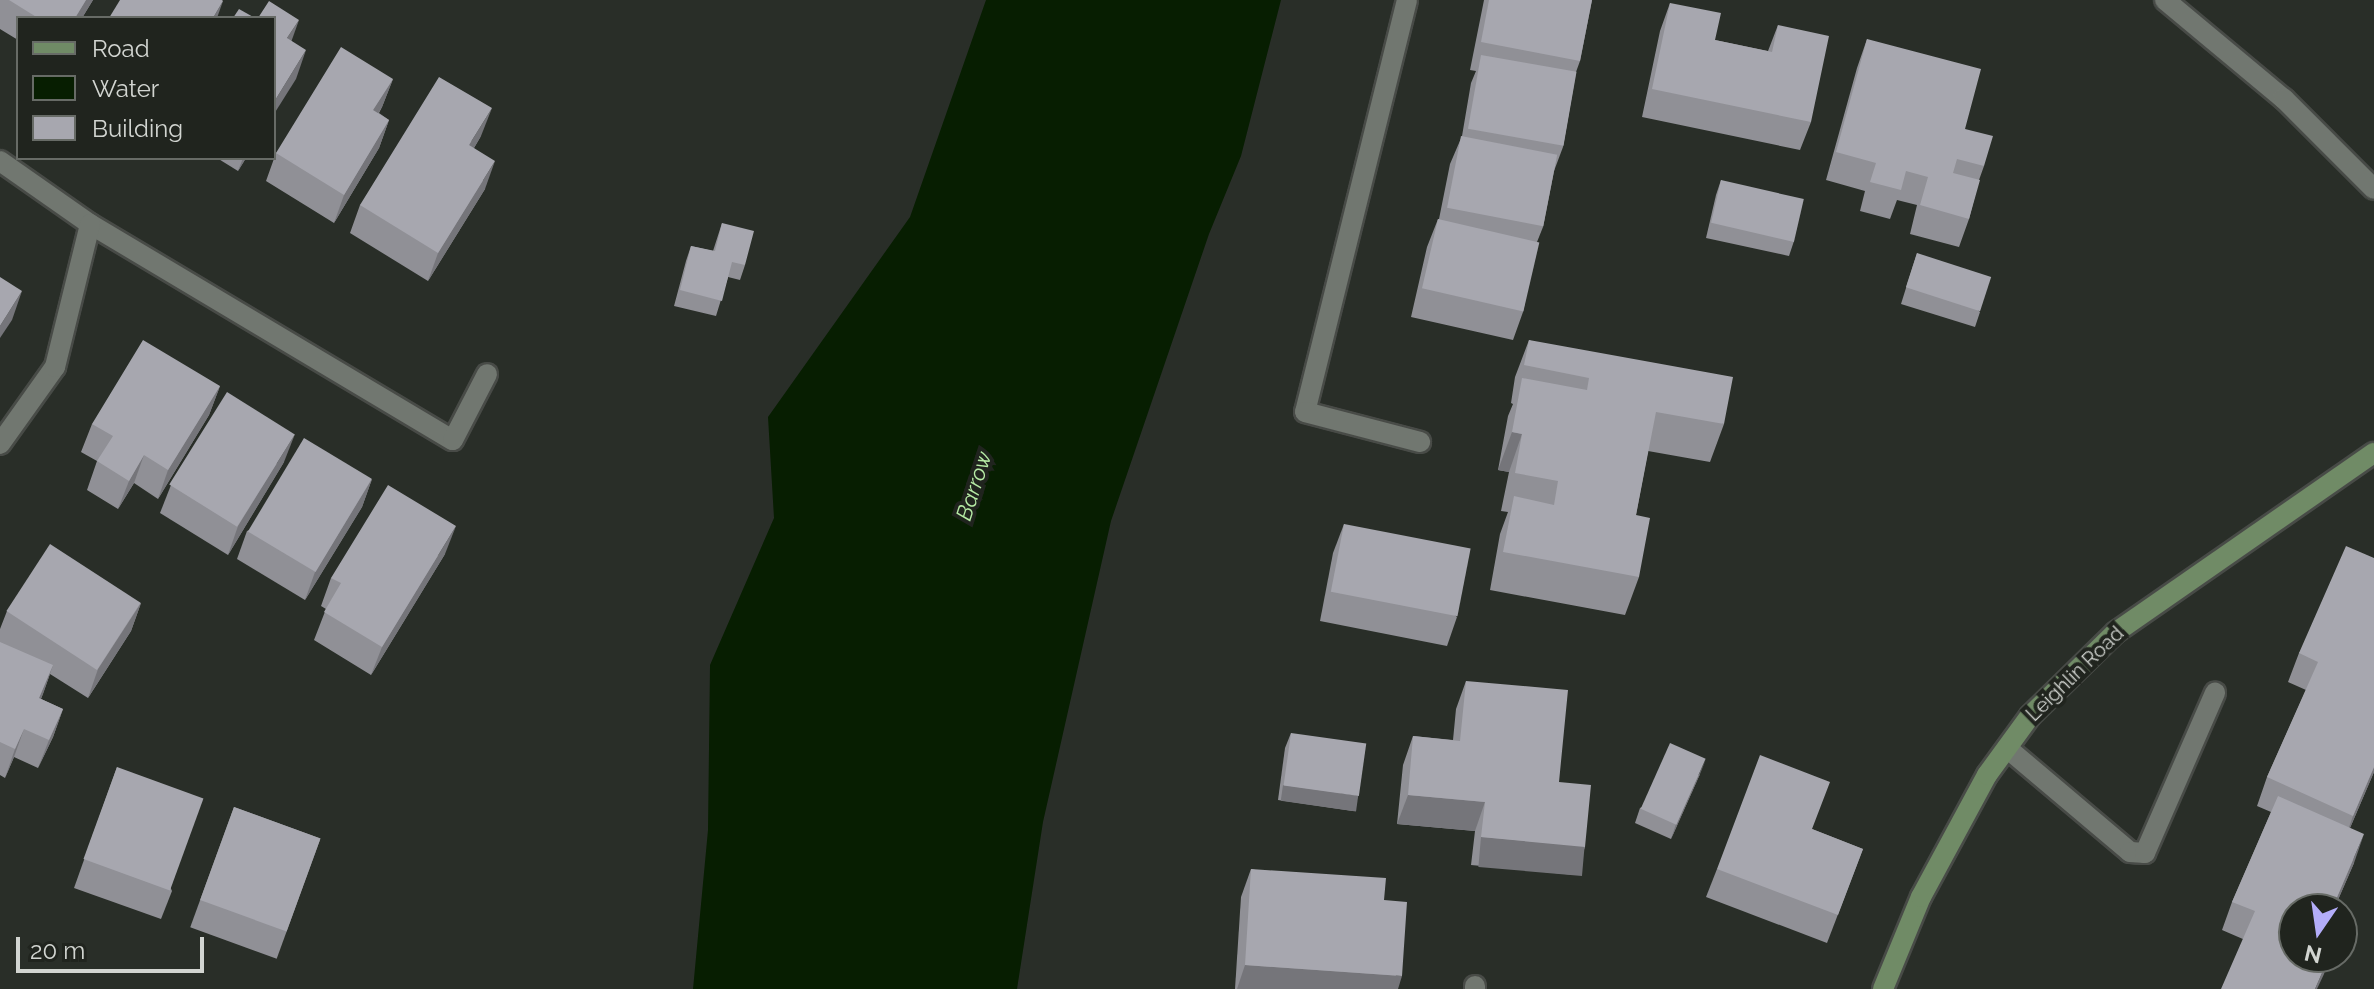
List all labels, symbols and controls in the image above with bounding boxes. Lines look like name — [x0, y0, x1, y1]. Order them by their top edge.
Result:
legend — [16, 16, 276, 160]
text: Road — [92, 34, 150, 63]
text: Water — [92, 74, 159, 103]
text: Building — [92, 114, 183, 143]
water label: Barrow — [951, 448, 997, 524]
street label: Leighlin Road — [2021, 622, 2129, 726]
north arrow — [2278, 893, 2358, 973]
scale bar — [20, 921, 208, 971]
text: 20 m — [30, 936, 85, 965]
text: N — [2302, 940, 2324, 969]

